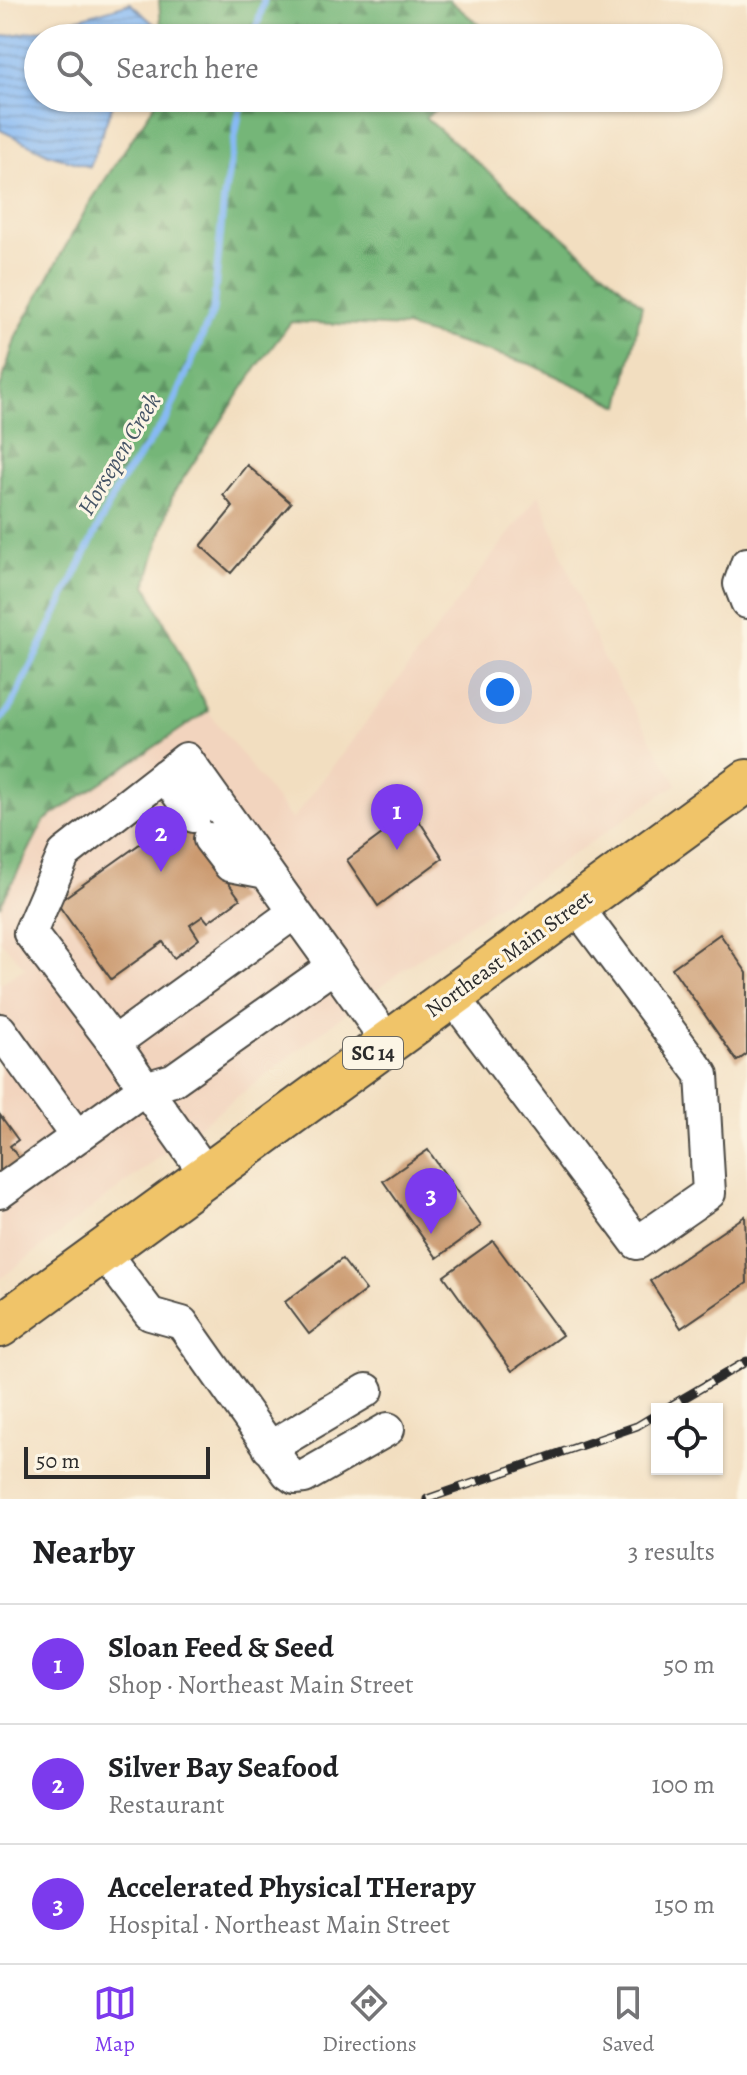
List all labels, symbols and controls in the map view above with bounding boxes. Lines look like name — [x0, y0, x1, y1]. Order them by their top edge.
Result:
search box — [24, 24, 723, 112]
icon: search — [52, 46, 96, 90]
text: Search here — [116, 48, 259, 88]
water label: Horsepen Creek — [70, 387, 168, 521]
your location — [480, 672, 520, 712]
pin: 1 — [371, 784, 423, 850]
pin: 2 — [135, 806, 187, 872]
street label: Northeast Main Street — [419, 883, 599, 1025]
road number: SC 14 — [343, 1037, 403, 1069]
pin: 3 — [405, 1168, 457, 1234]
map controls — [651, 1403, 723, 1475]
button: locate — [651, 1403, 723, 1475]
scale bar — [24, 1443, 210, 1479]
text: 50 m — [36, 1446, 80, 1476]
text: Nearby — [32, 1528, 135, 1575]
text: 3 results — [628, 1534, 715, 1569]
text: Sloan Feed & Seed — [108, 1627, 334, 1667]
text: 1 — [53, 1647, 63, 1682]
text: 50 m — [663, 1647, 715, 1682]
text: Shop · Northeast Main Street — [108, 1667, 414, 1702]
text: Silver Bay Seafood — [108, 1747, 339, 1787]
text: 2 — [52, 1767, 64, 1802]
text: 100 m — [652, 1767, 715, 1802]
text: Restaurant — [108, 1787, 225, 1822]
text: Accelerated Physical THerapy — [108, 1867, 475, 1907]
text: 3 — [52, 1887, 64, 1922]
text: 150 m — [654, 1887, 715, 1922]
text: Hospital · Northeast Main Street — [108, 1907, 450, 1942]
tab: Map — [93, 1981, 137, 2059]
tab: Directions — [322, 1981, 417, 2059]
tab: Saved — [602, 1981, 654, 2059]

